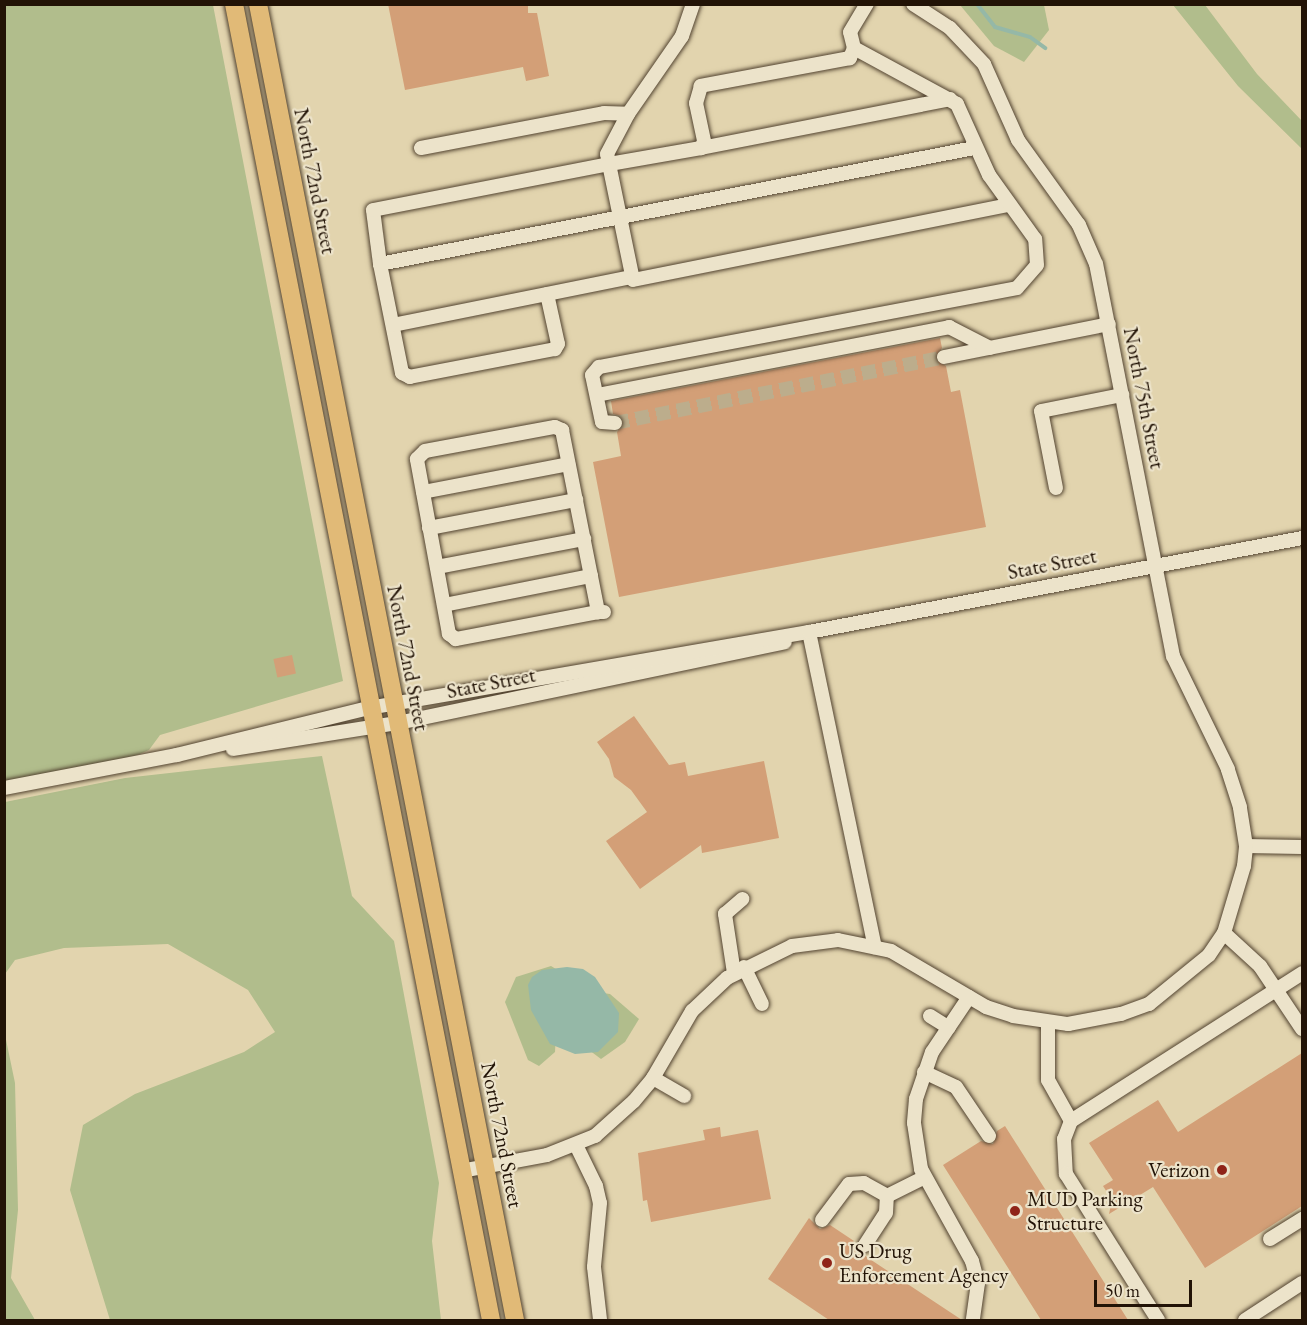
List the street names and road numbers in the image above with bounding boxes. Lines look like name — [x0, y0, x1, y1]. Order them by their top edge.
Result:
street label: North 72nd Street — [289, 106, 341, 256]
street label: North 75th Street — [1118, 325, 1170, 471]
street label: State Street — [1005, 543, 1099, 585]
street label: North 72nd Street — [382, 583, 434, 733]
street label: State Street — [444, 662, 538, 704]
street label: North 72nd Street — [476, 1060, 528, 1210]

